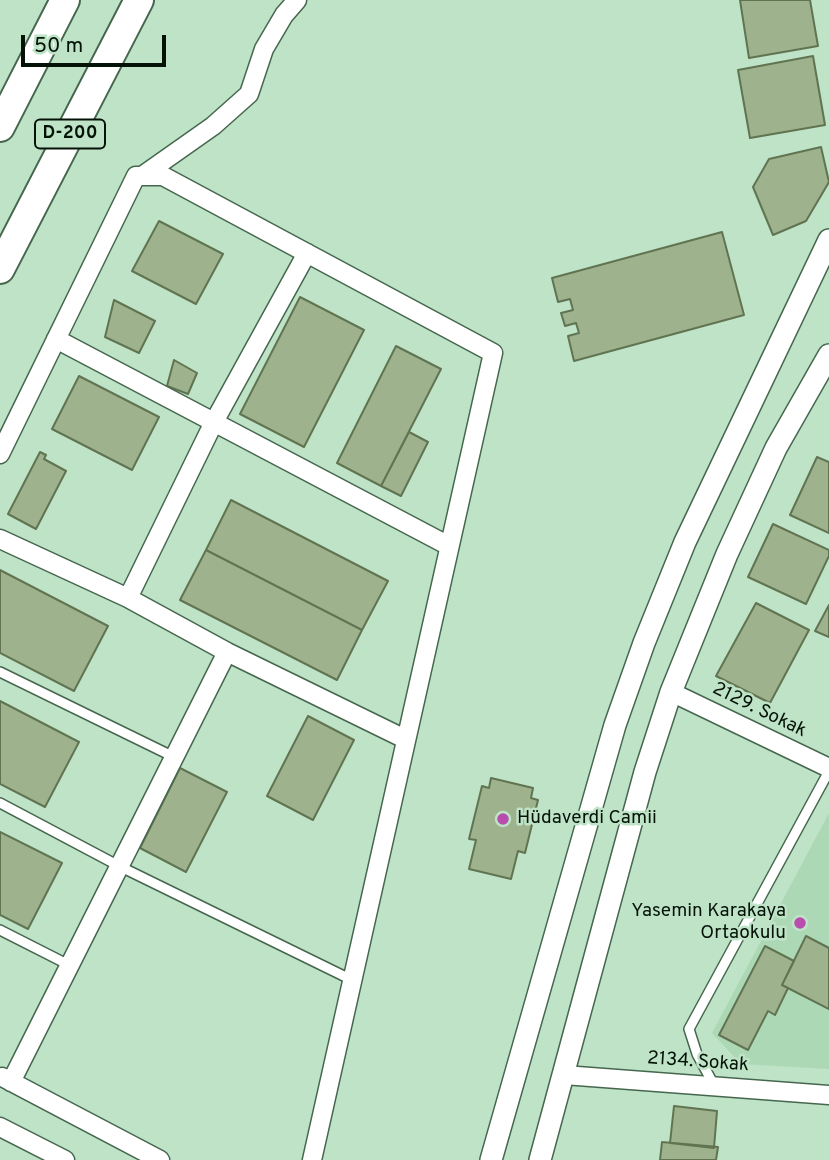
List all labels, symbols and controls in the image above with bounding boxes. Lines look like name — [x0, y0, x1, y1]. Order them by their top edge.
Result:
scale bar — [24, 21, 170, 65]
text: 50 m — [34, 33, 83, 60]
road number: D-200 — [35, 119, 105, 148]
street label: 2129. Sokak — [708, 678, 810, 744]
place label: Hüdaverdi Camii — [517, 808, 657, 830]
marker: Hüdaverdi Camii — [495, 811, 511, 827]
place label: Yasemin Karakaya Ortaokulu — [631, 901, 786, 945]
marker: Yasemin Karakaya Ortaokulu — [792, 915, 808, 931]
street label: 2134. Sokak — [646, 1048, 750, 1078]

